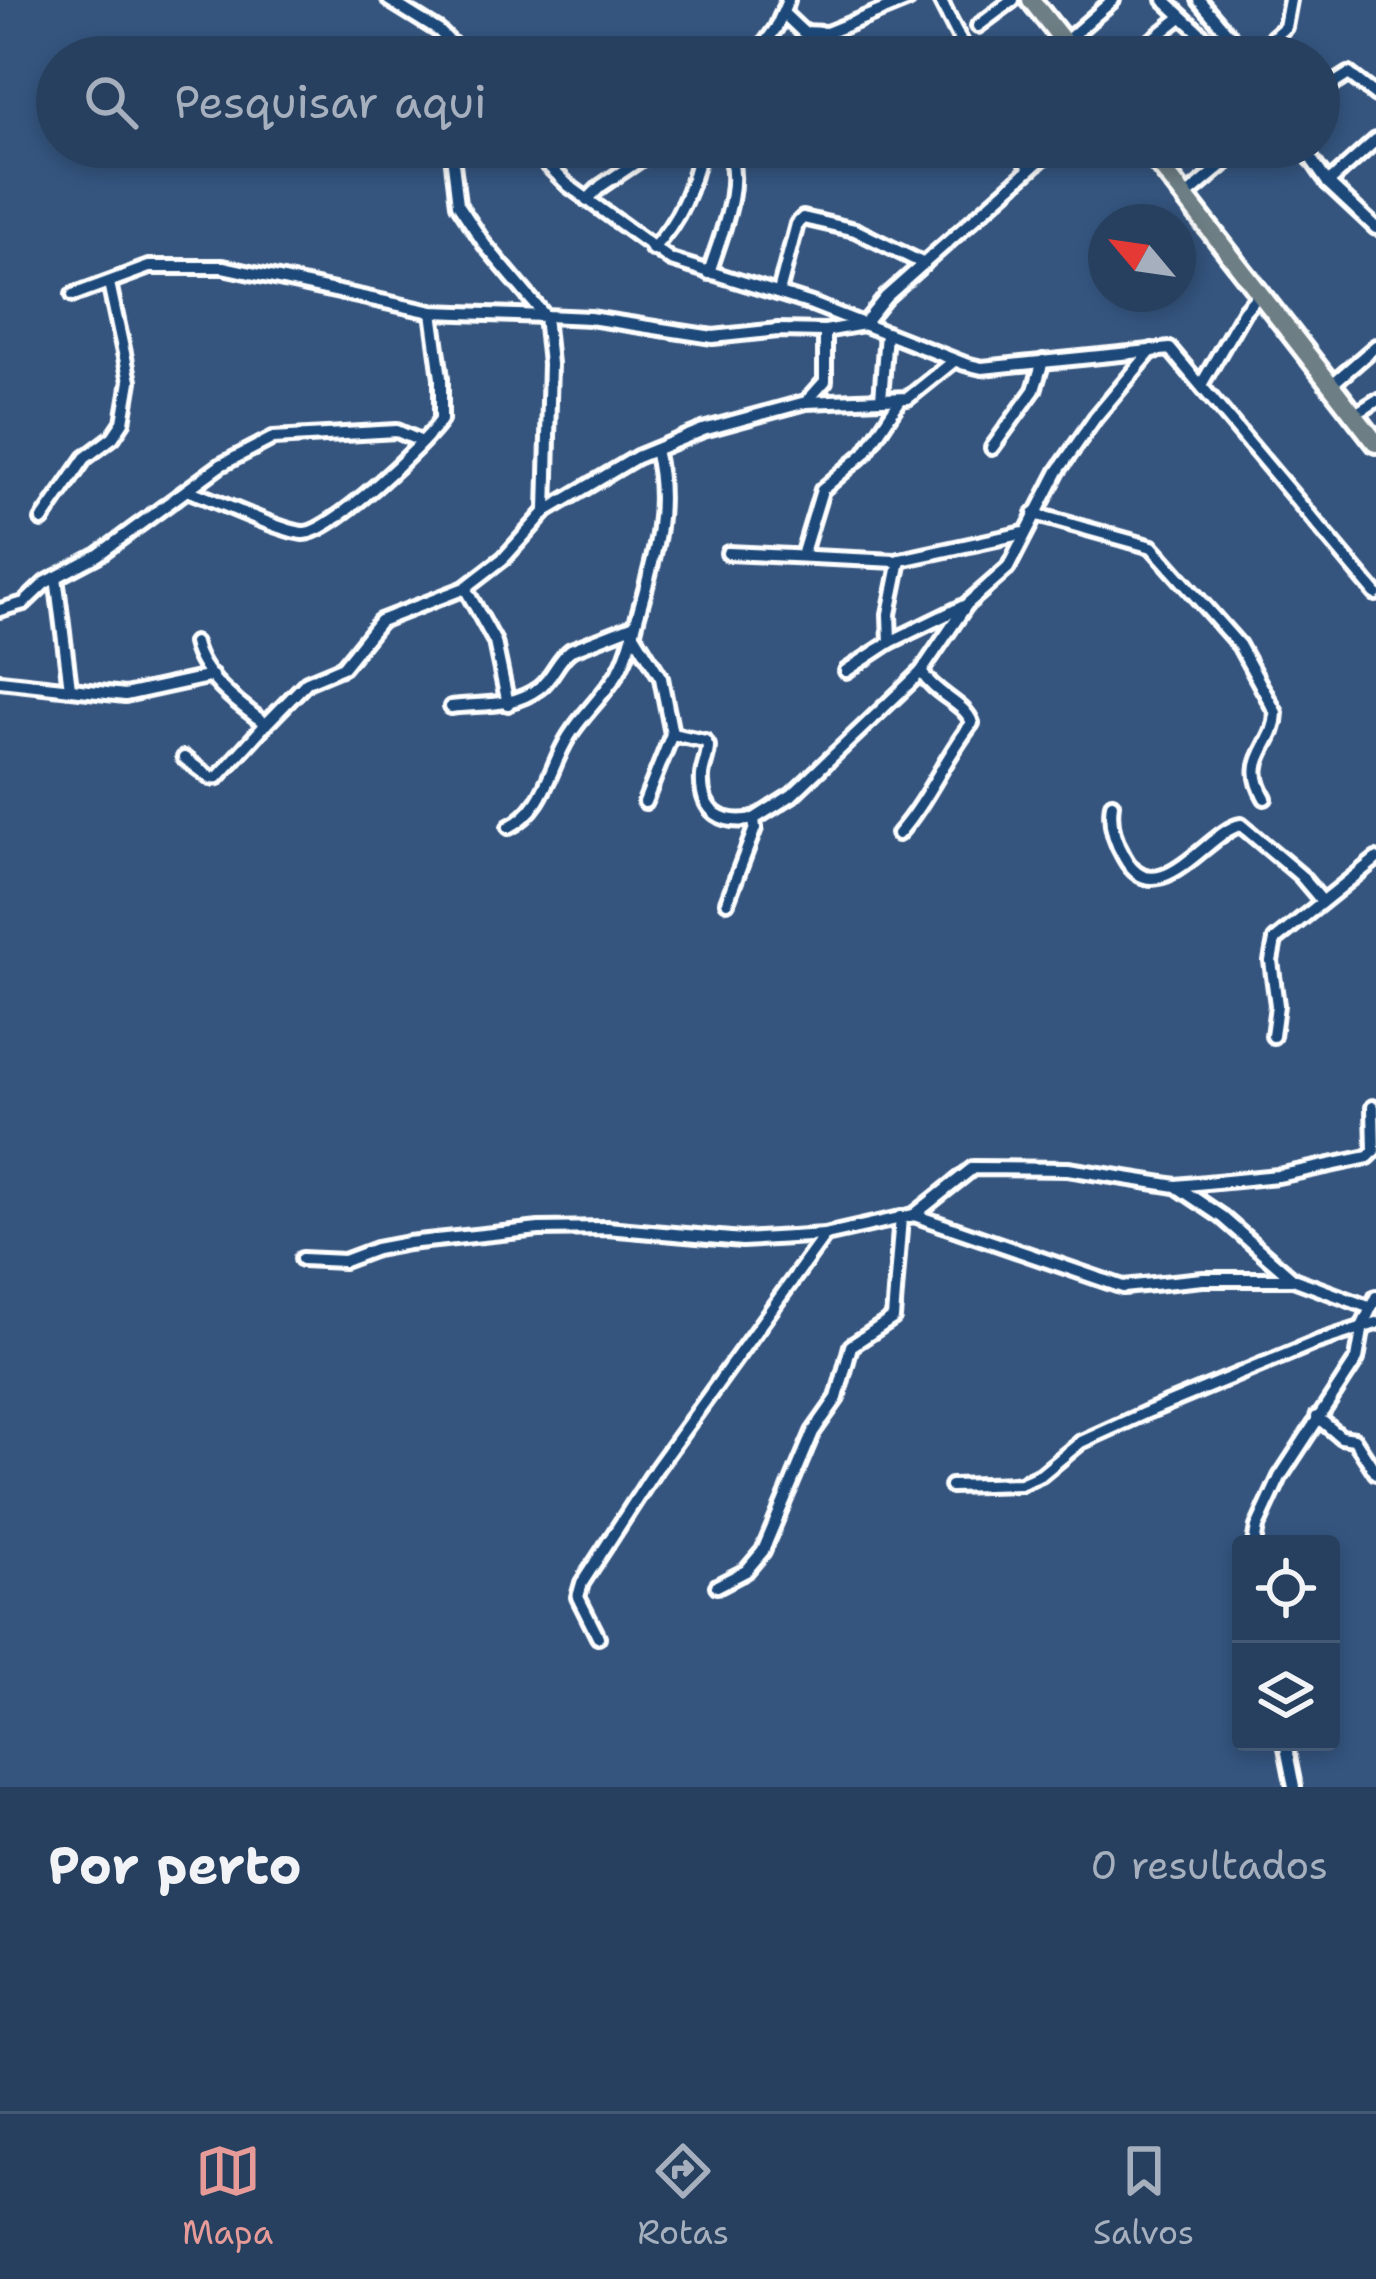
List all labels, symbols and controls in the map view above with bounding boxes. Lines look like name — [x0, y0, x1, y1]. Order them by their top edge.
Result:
search box — [36, 36, 1340, 168]
icon: search — [78, 69, 144, 135]
text: Pesquisar aqui — [174, 72, 487, 132]
north arrow — [1088, 204, 1196, 312]
map controls — [1232, 1535, 1340, 1751]
button: locate — [1232, 1535, 1340, 1643]
button: layers — [1232, 1643, 1340, 1751]
text: Por perto — [48, 1831, 302, 1899]
text: 0 resultados — [1090, 1839, 1328, 1891]
tab: Mapa — [182, 2138, 273, 2255]
tab: Rotas — [637, 2138, 729, 2255]
tab: Salvos — [1093, 2138, 1194, 2255]

